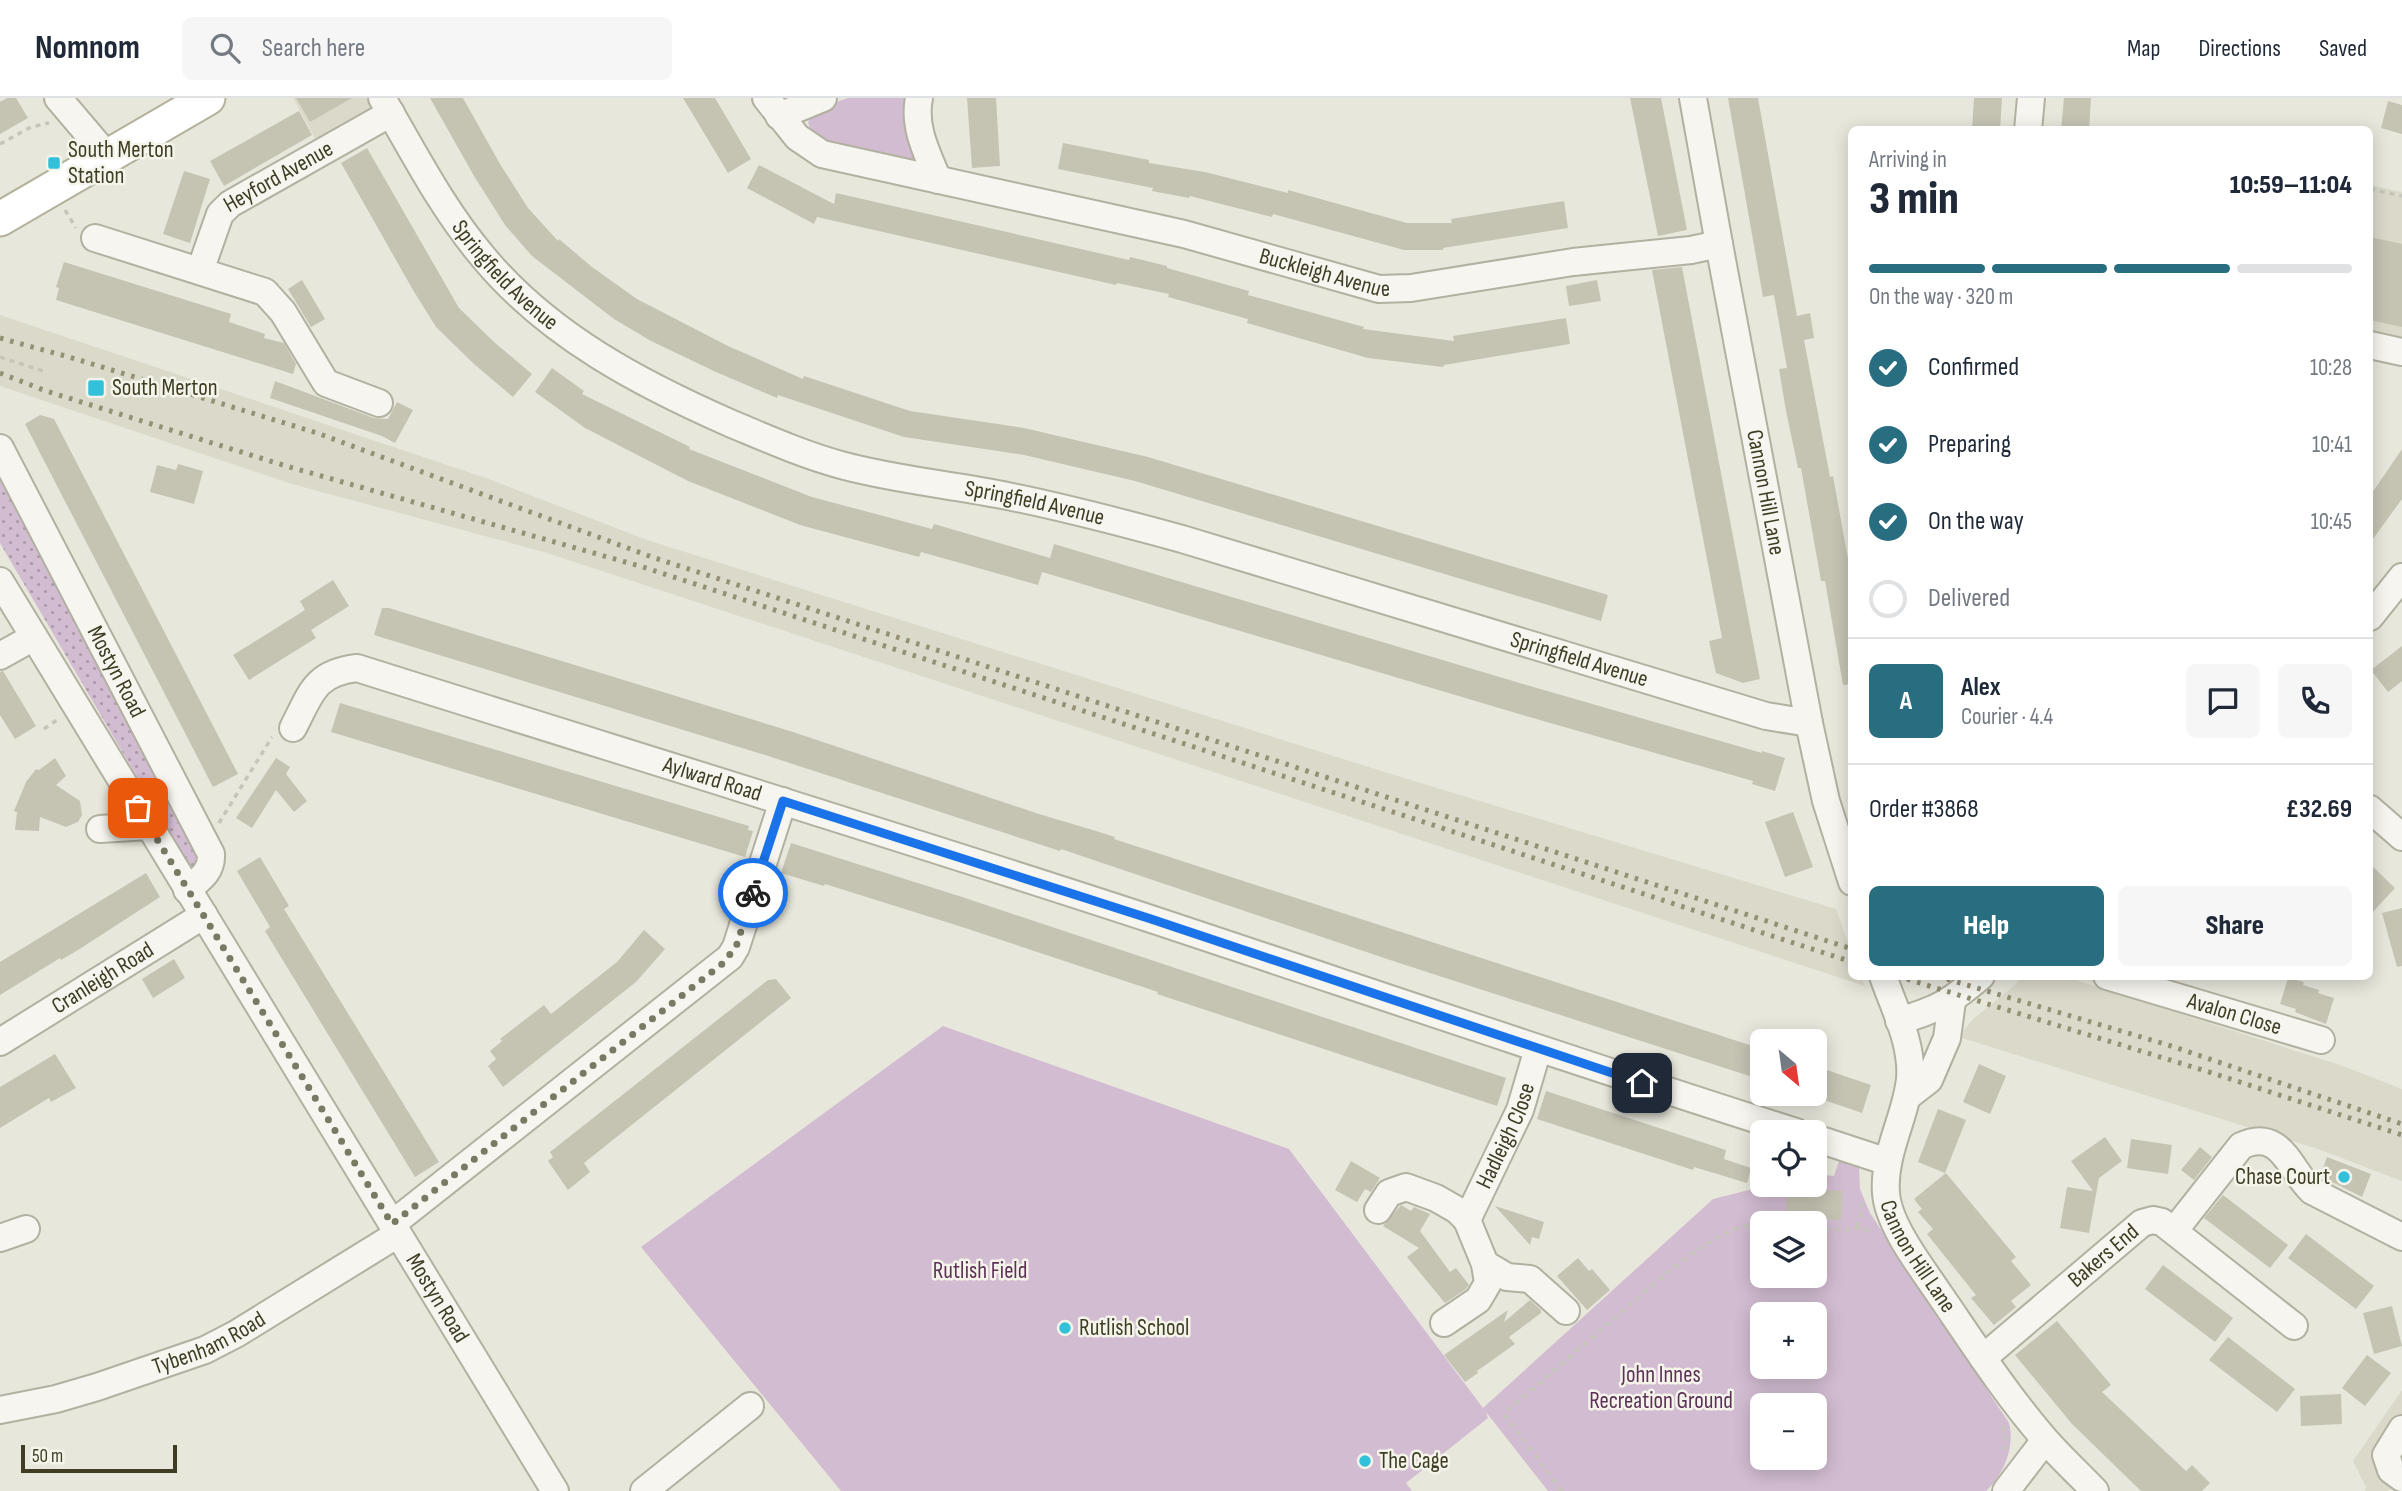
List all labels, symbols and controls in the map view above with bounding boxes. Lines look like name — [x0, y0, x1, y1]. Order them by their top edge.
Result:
search box — [182, 17, 672, 80]
text: Nomnom — [35, 28, 140, 68]
icon: search — [206, 29, 244, 67]
text: Search here — [262, 33, 365, 64]
text: Map — [2127, 34, 2160, 63]
text: Directions — [2198, 34, 2281, 63]
text: Saved — [2319, 34, 2367, 63]
street label: Heyford Avenue — [219, 135, 338, 219]
place label: South Merton Station — [68, 136, 174, 190]
text: Arriving in — [1869, 146, 1947, 174]
marker: South Merton Station — [46, 155, 62, 171]
text: 10:59–11:04 — [2230, 170, 2352, 201]
text: 3 min — [1869, 172, 1959, 227]
street label: Springfield Avenue — [446, 215, 564, 336]
street label: Buckleigh Avenue — [1256, 242, 1390, 303]
text: On the way · 320 m — [1869, 283, 2013, 311]
icon: check — [1869, 349, 1907, 387]
text: Confirmed — [1928, 352, 2019, 383]
text: 10:28 — [2310, 354, 2352, 382]
place label: South Merton — [112, 374, 218, 402]
marker: South Merton — [86, 378, 106, 398]
icon: check — [1869, 426, 1907, 464]
street label: Cannon Hill Lane — [1740, 427, 1791, 557]
text: Preparing — [1928, 429, 2011, 460]
text: 10:41 — [2312, 431, 2352, 459]
street label: Springfield Avenue — [963, 475, 1107, 532]
icon: check — [1869, 503, 1907, 541]
text: On the way — [1928, 506, 2024, 537]
text: 10:45 — [2311, 508, 2352, 536]
text: Delivered — [1928, 583, 2010, 614]
street label: Mostyn Road — [81, 621, 152, 722]
street label: Springfield Avenue — [1507, 625, 1652, 693]
button: chat — [2186, 664, 2260, 738]
button: phone — [2278, 664, 2352, 738]
text: Alex — [1961, 672, 2001, 703]
text: A — [1900, 686, 1912, 717]
text: Courier · 4.4 — [1961, 703, 2053, 731]
street label: Aylward Road — [659, 750, 765, 808]
pin — [108, 778, 168, 838]
icon: bag — [119, 789, 157, 827]
text: Order #3868 — [1869, 794, 1979, 825]
text: £32.69 — [2286, 794, 2352, 825]
courier — [718, 858, 788, 928]
icon: bike — [734, 874, 772, 912]
button: Help — [1869, 886, 2104, 966]
button: Share — [2118, 886, 2352, 966]
street label: Cranleigh Road — [47, 936, 159, 1020]
street label: Avalon Close — [2183, 987, 2285, 1041]
north arrow — [1750, 1029, 1827, 1106]
map controls — [1750, 1029, 1827, 1470]
pin — [1612, 1053, 1672, 1113]
icon: home — [1623, 1064, 1661, 1102]
street label: Hadleigh Close — [1470, 1080, 1541, 1193]
button: locate — [1750, 1120, 1827, 1197]
place label: Chase Court — [2235, 1163, 2330, 1191]
marker: Chase Court — [2336, 1169, 2352, 1185]
street label: Cannon Hill Lane — [1873, 1197, 1962, 1318]
button: layers — [1750, 1211, 1827, 1288]
street label: Bakers End — [2062, 1218, 2145, 1294]
street label: Mostyn Road — [400, 1248, 475, 1348]
park label: Rutlish Field — [933, 1257, 1027, 1285]
button: + — [1750, 1302, 1827, 1379]
street label: Tybenham Road — [149, 1305, 270, 1381]
place label: Rutlish School — [1079, 1314, 1189, 1342]
marker: Rutlish School — [1057, 1320, 1073, 1336]
park label: John Innes Recreation Ground — [1589, 1361, 1733, 1415]
button: − — [1750, 1393, 1827, 1470]
scale bar — [21, 1442, 177, 1474]
text: 50 m — [32, 1445, 63, 1468]
place label: The Cage — [1379, 1447, 1449, 1475]
marker: The Cage — [1357, 1453, 1373, 1469]

